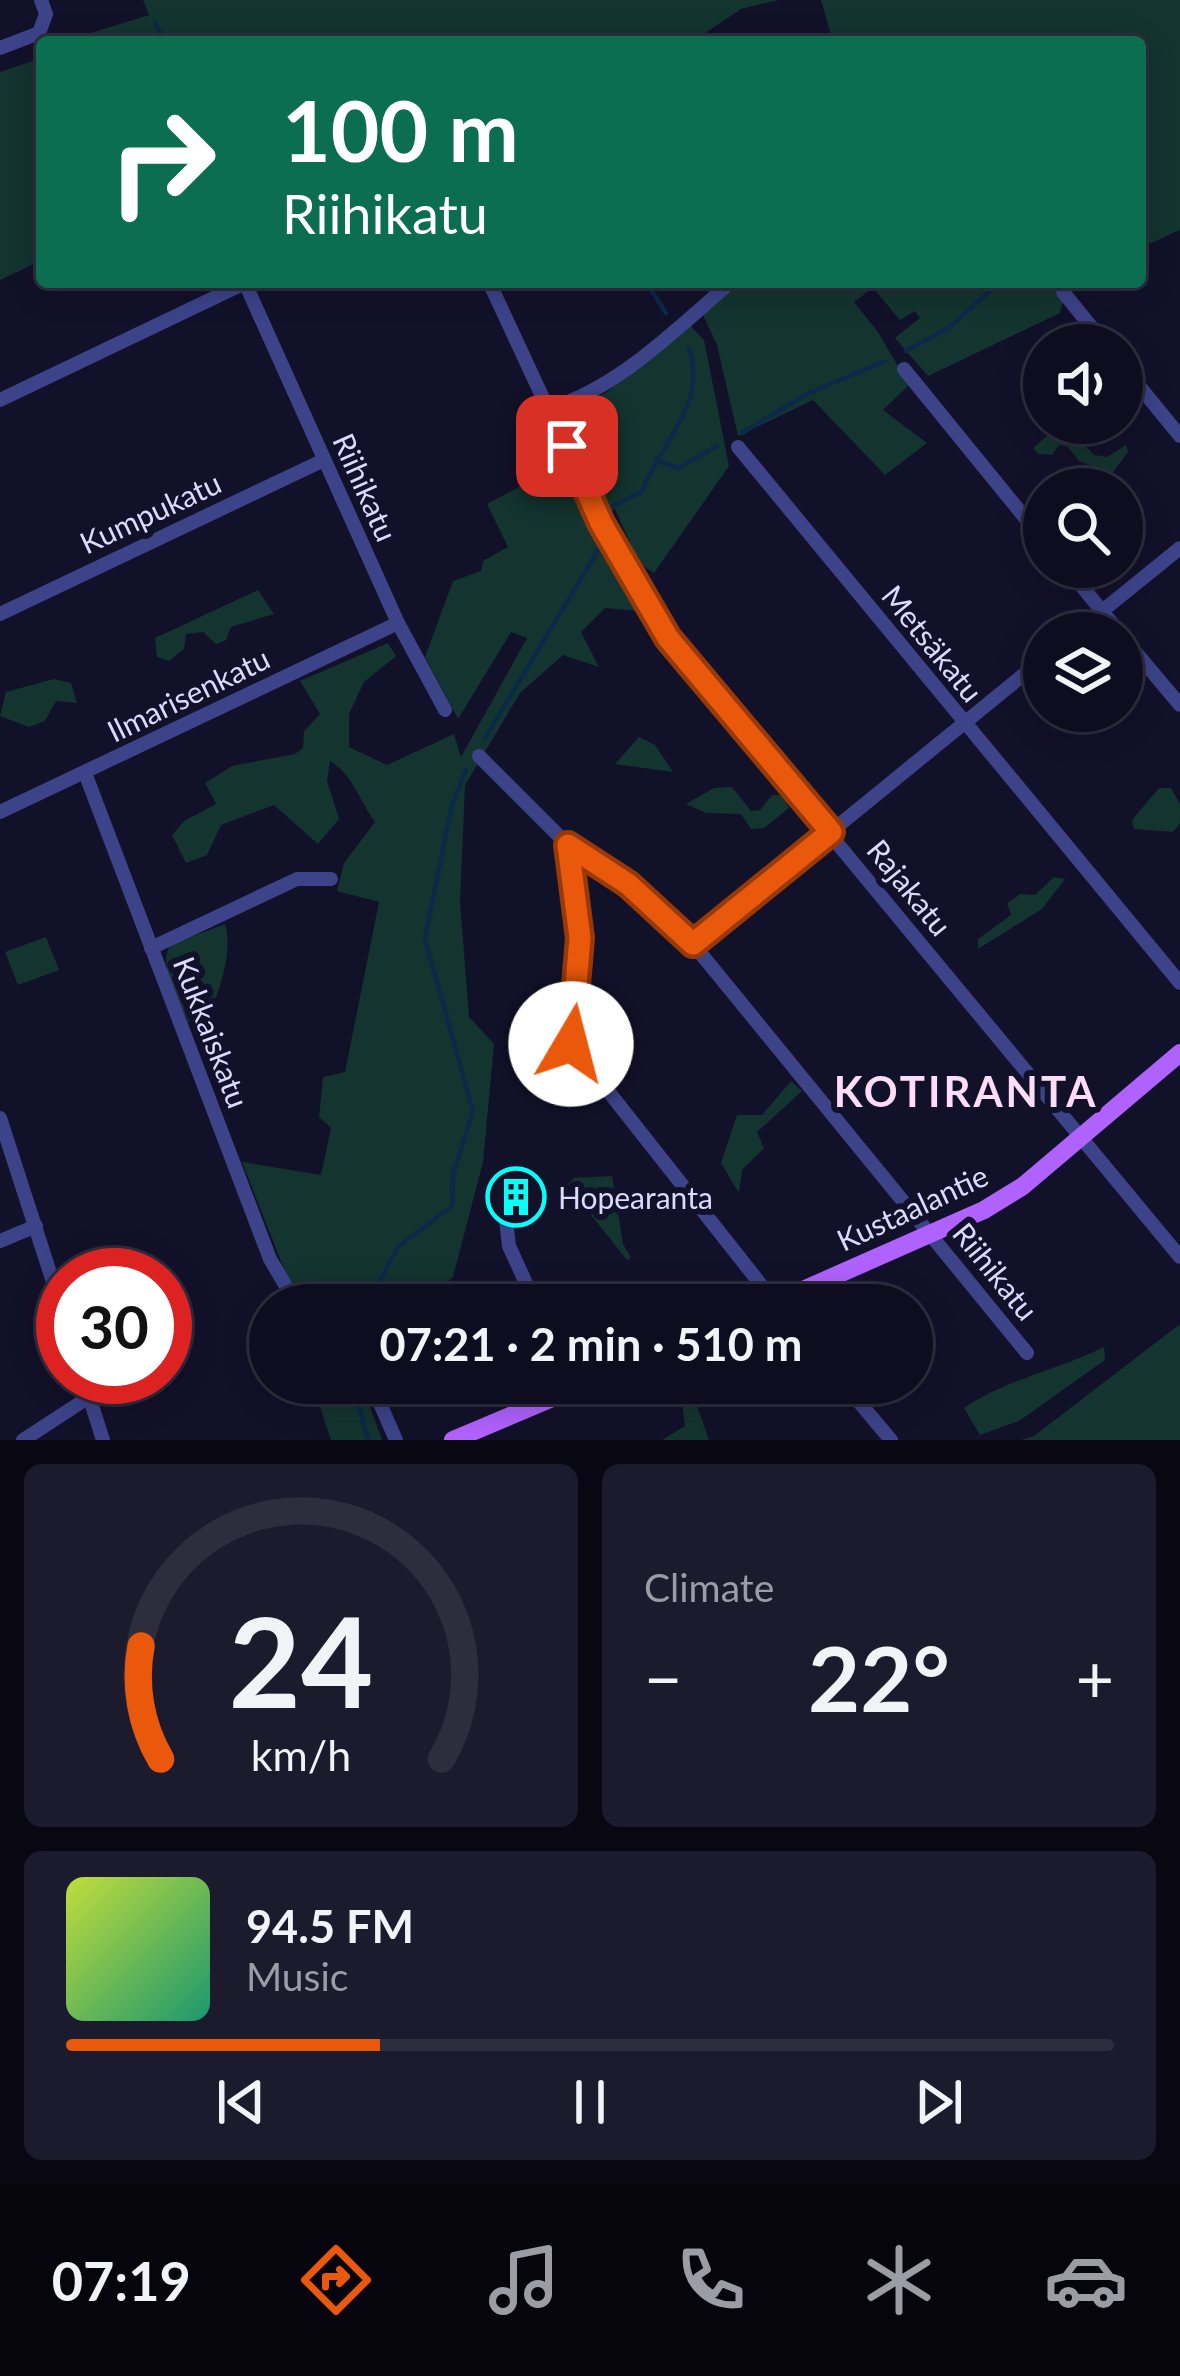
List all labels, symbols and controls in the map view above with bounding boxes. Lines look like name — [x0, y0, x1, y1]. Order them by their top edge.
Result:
text: 100 m — [282, 79, 519, 180]
icon: right — [84, 84, 240, 240]
text: Riihikatu — [282, 181, 488, 246]
map controls — [1023, 324, 1143, 732]
button: sound — [1023, 324, 1143, 444]
pin — [516, 395, 618, 497]
icon: arrive — [534, 413, 600, 479]
street label: Riihikatu — [326, 427, 406, 547]
street label: Kumpukatu — [74, 464, 226, 560]
button: search — [1023, 468, 1143, 588]
street label: Metsäkatu — [875, 578, 991, 708]
button: layers — [1023, 612, 1143, 732]
street label: Ilmarisenkatu — [101, 639, 275, 749]
street label: Rajakatu — [860, 832, 960, 942]
street label: Kukkaiskatu — [167, 951, 257, 1113]
position arrow — [508, 981, 634, 1107]
district label: KOTIRANTA — [834, 1066, 1098, 1116]
street label: Kustaalantie — [831, 1156, 993, 1258]
building icon: Hopearanta — [485, 1166, 547, 1228]
place label: Hopearanta — [558, 1179, 713, 1215]
street label: Riihikatu — [946, 1215, 1046, 1327]
speed limit sign: 30 — [36, 1248, 192, 1404]
text: 07:21 · 2 min · 510 m — [380, 1317, 802, 1371]
text: Climate — [644, 1564, 774, 1610]
text: 24 — [229, 1585, 373, 1735]
text: 22° — [808, 1623, 950, 1731]
text: − — [644, 1638, 682, 1717]
text: + — [1076, 1638, 1114, 1717]
text: km/h — [251, 1728, 351, 1779]
text: 94.5 FM — [246, 1899, 414, 1953]
text: Music — [246, 1953, 348, 1999]
icon: previous — [208, 2069, 274, 2135]
icon: pause — [557, 2069, 623, 2135]
icon: next — [906, 2069, 972, 2135]
icon: directions — [294, 2238, 378, 2322]
icon: music — [482, 2238, 566, 2322]
icon: phone — [669, 2238, 753, 2322]
icon: climate — [857, 2238, 941, 2322]
icon: car — [1044, 2238, 1128, 2322]
text: 07:19 — [52, 2248, 191, 2313]

